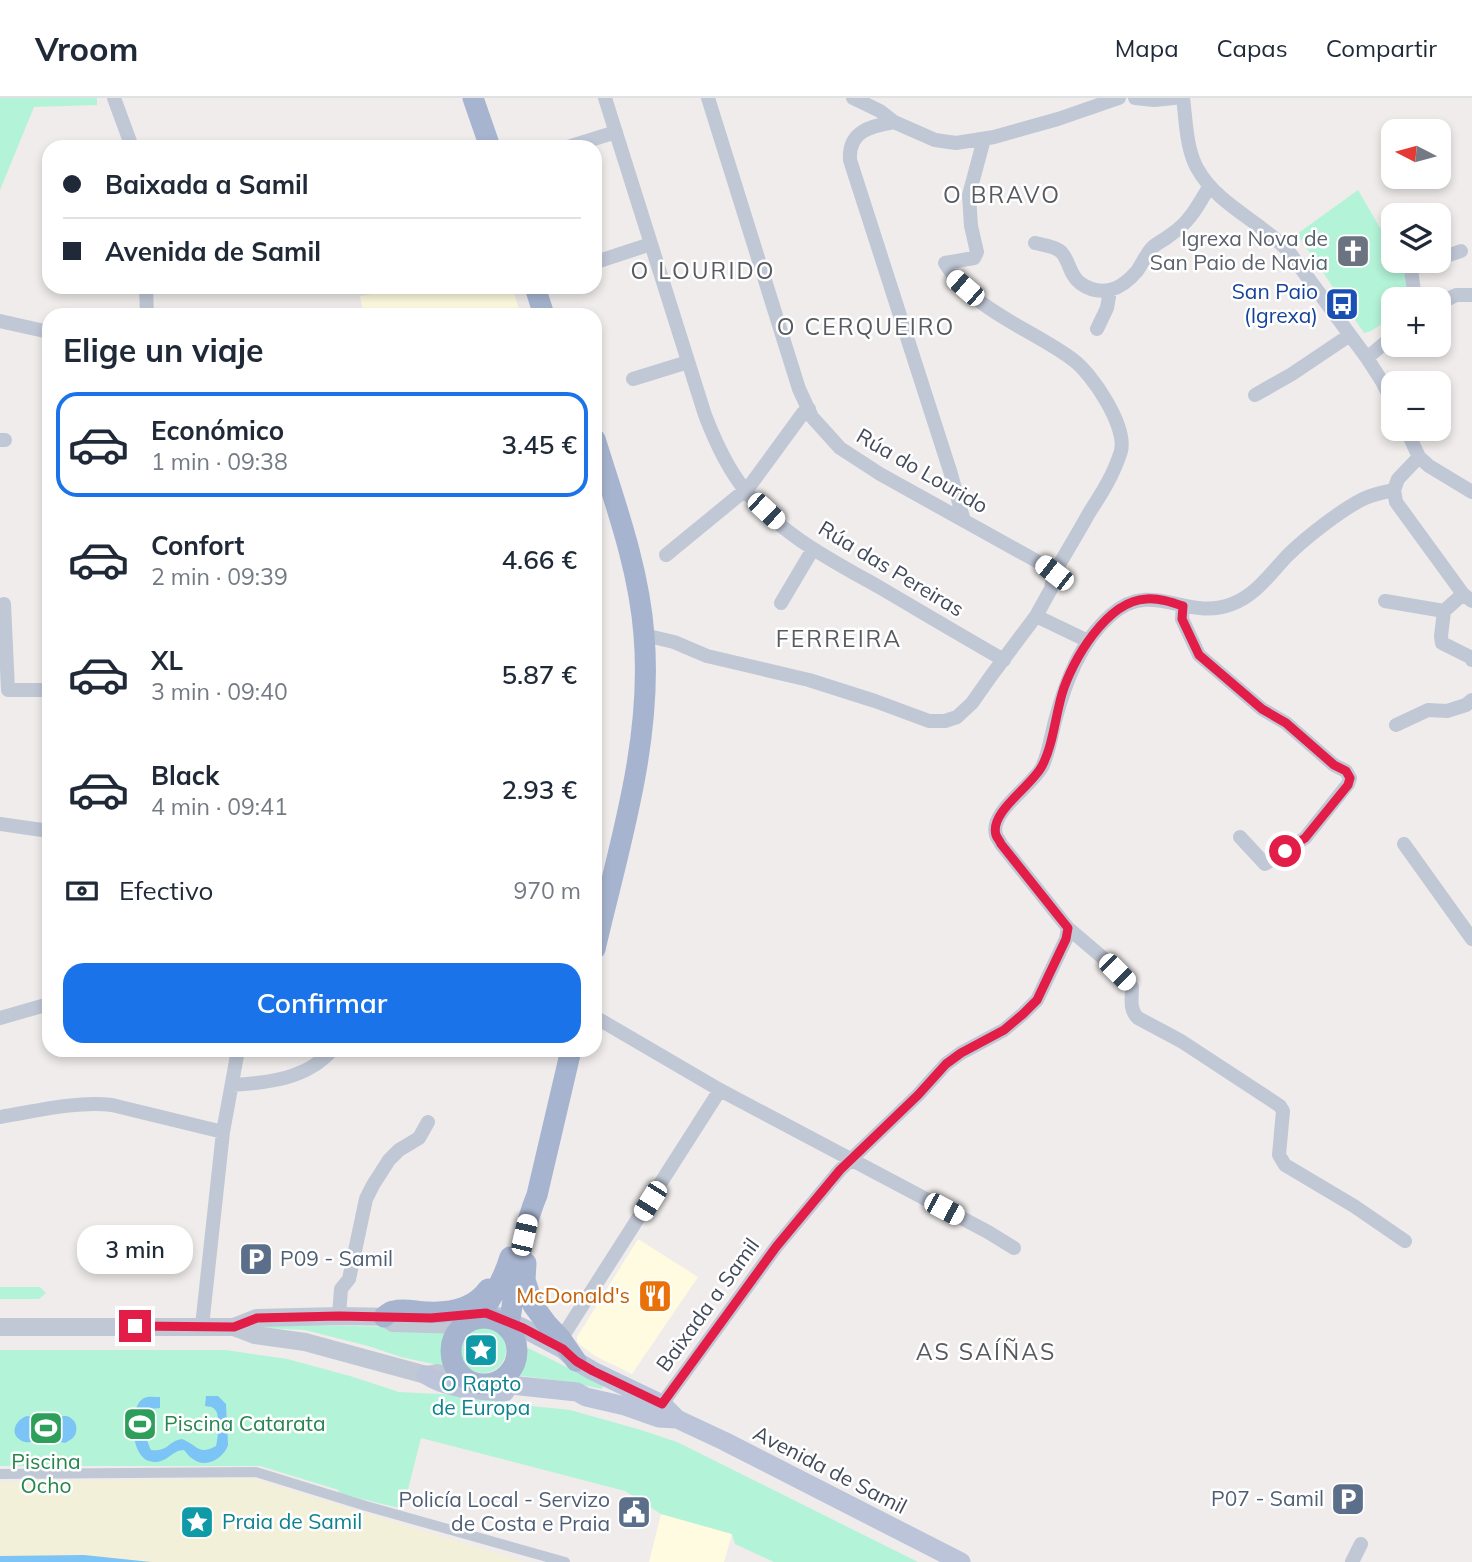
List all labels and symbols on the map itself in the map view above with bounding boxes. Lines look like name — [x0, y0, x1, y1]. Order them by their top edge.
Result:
north arrow — [1381, 119, 1451, 189]
district label: O BRAVO — [943, 180, 1061, 209]
place label: Igrexa Nova de San Paio de Navia — [1150, 225, 1328, 275]
church icon: Igrexa Nova de San Paio de Navia — [1334, 232, 1372, 270]
district label: O LOURIDO — [631, 256, 775, 285]
car — [943, 266, 988, 310]
place label: San Paio (Igrexa) — [1232, 278, 1318, 328]
bus stop icon: San Paio (Igrexa) — [1323, 285, 1361, 323]
district label: O CERQUEIRO — [777, 312, 955, 341]
street label: Rúa do Lourido — [852, 422, 993, 518]
car — [744, 489, 789, 533]
street label: Rúa das Pereiras — [814, 515, 969, 622]
car — [1031, 552, 1078, 594]
district label: FERREIRA — [776, 624, 902, 653]
route start — [1269, 835, 1301, 867]
car — [1095, 950, 1140, 994]
car — [630, 1178, 671, 1224]
car — [921, 1190, 968, 1228]
car — [510, 1212, 539, 1258]
callout: 3 min — [77, 1224, 193, 1274]
street label: Baixada a Samil — [650, 1233, 764, 1376]
parking icon: P09 - Samil — [237, 1240, 275, 1278]
place label: P09 - Samil — [280, 1245, 393, 1271]
restaurant icon: McDonald's — [636, 1277, 674, 1315]
place label: McDonald's — [516, 1282, 630, 1308]
route end — [119, 1310, 151, 1342]
place icon: O Rapto de Europa — [462, 1331, 500, 1369]
district label: AS SAÍÑAS — [916, 1337, 1056, 1366]
place label: O Rapto de Europa — [432, 1370, 530, 1420]
sports icon: Piscina Catarata — [121, 1405, 159, 1443]
sports icon: Piscina Ocho — [27, 1409, 65, 1447]
place label: Piscina Catarata — [164, 1410, 326, 1436]
street label: Avenida de Samil — [749, 1419, 912, 1519]
place label: Piscina Ocho — [11, 1448, 81, 1498]
parking icon: P07 - Samil — [1329, 1480, 1367, 1518]
place label: P07 - Samil — [1211, 1485, 1324, 1511]
place label: Policía Local - Servizo de Costa e Praia — [399, 1486, 610, 1536]
public building icon: Policía Local - Servizo de Costa e Praia — [615, 1493, 653, 1531]
place icon: Praia de Samil — [178, 1503, 216, 1541]
place label: Praia de Samil — [222, 1508, 362, 1534]

